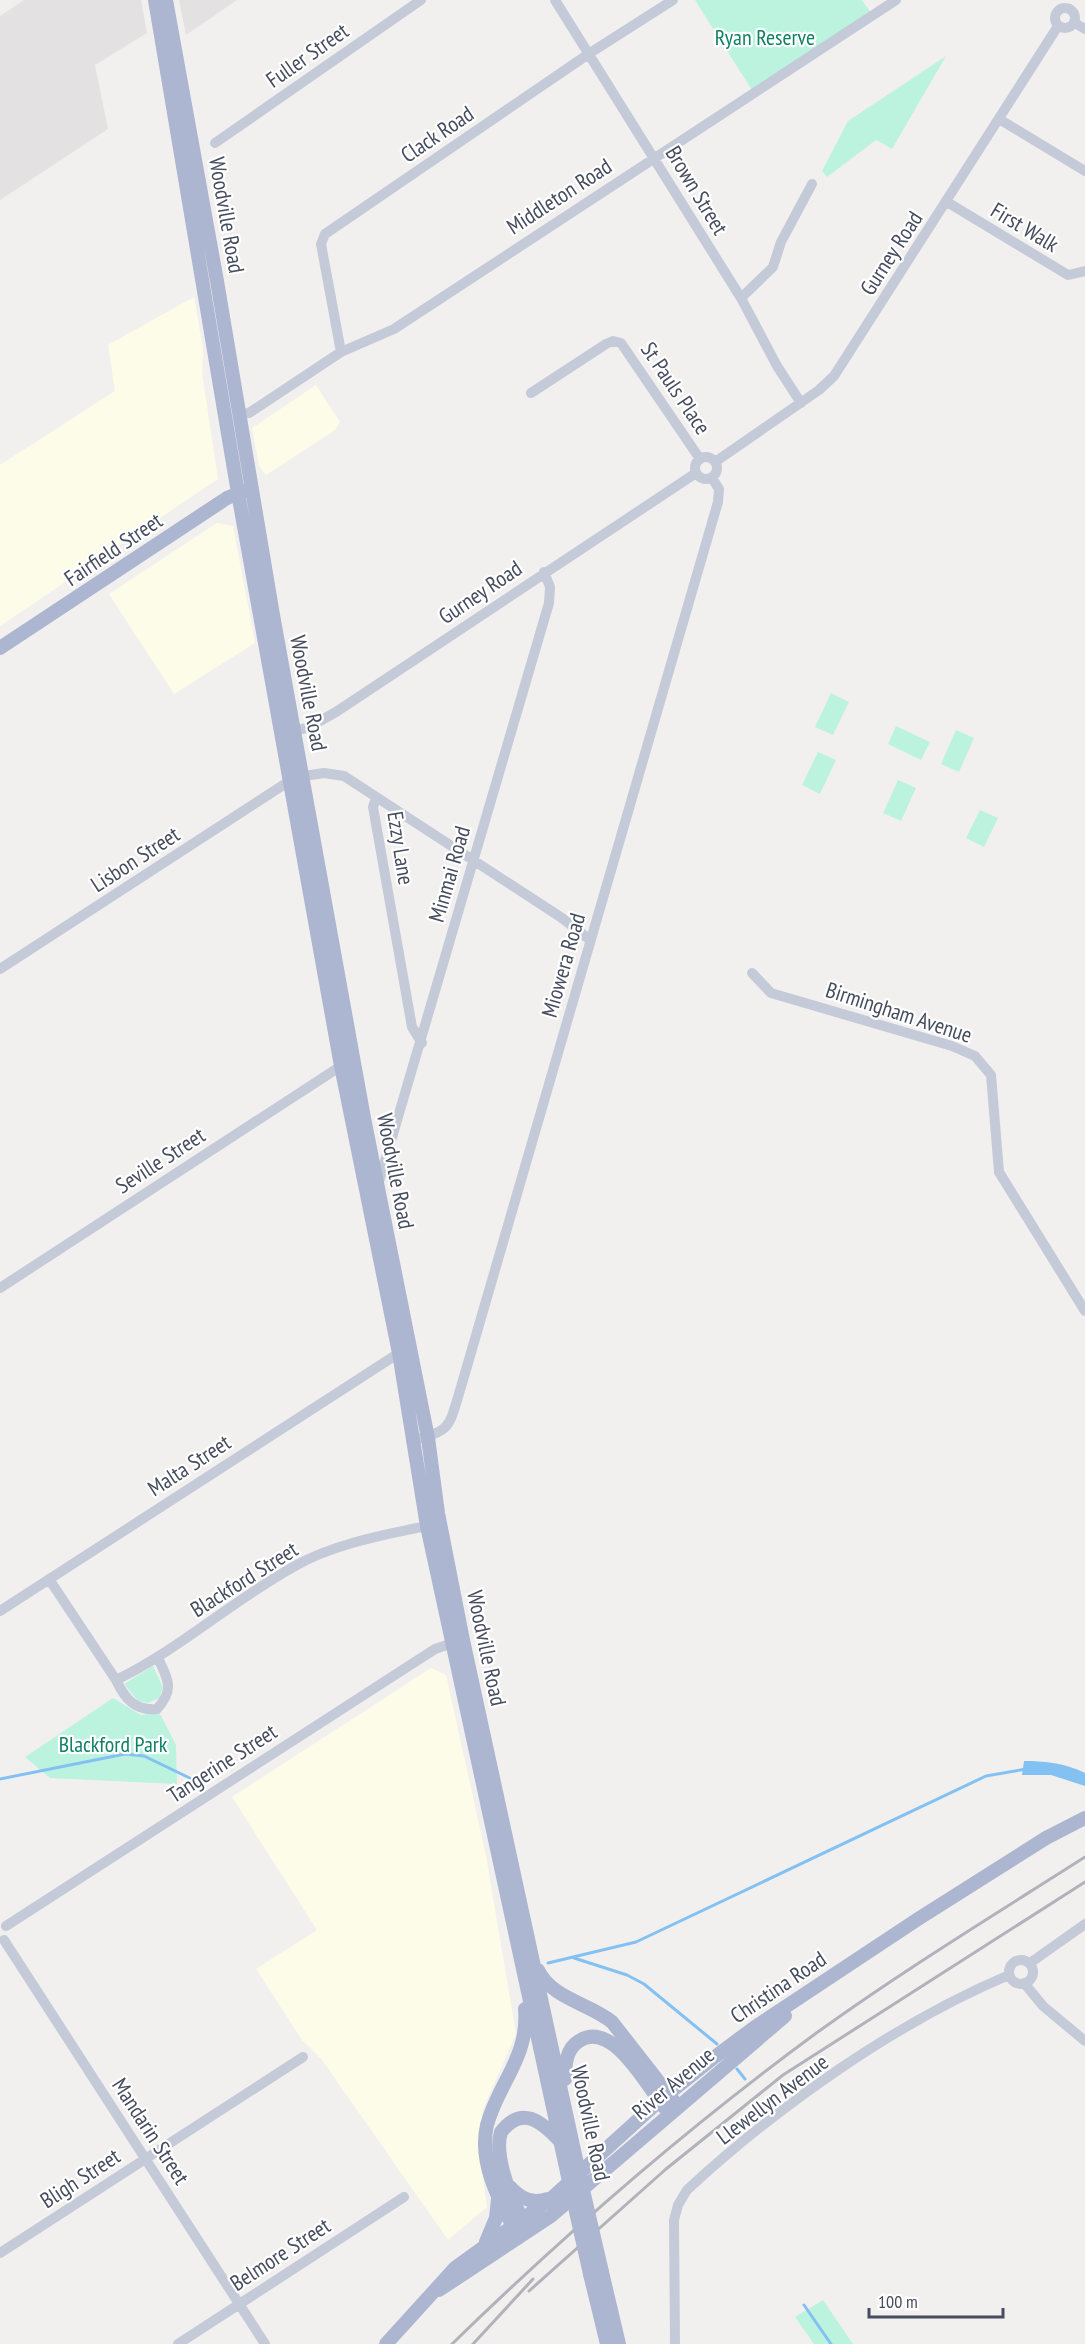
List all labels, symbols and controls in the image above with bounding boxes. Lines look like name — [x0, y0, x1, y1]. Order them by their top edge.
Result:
street label: Fuller Street — [260, 17, 354, 93]
park label: Ryan Reserve — [715, 23, 815, 51]
street label: Clack Road — [395, 99, 479, 169]
street label: Brown Street — [660, 141, 734, 239]
street label: Middleton Road — [501, 152, 617, 240]
street label: Woodville Road — [203, 155, 251, 275]
street label: First Walk — [986, 196, 1064, 258]
street label: Gurney Road — [853, 206, 929, 300]
street label: St Pauls Place — [635, 336, 717, 440]
street label: Fairfield Street — [59, 506, 167, 592]
street label: Gurney Road — [433, 554, 527, 630]
street label: Woodville Road — [284, 633, 334, 753]
street label: Ezzy Lane — [381, 809, 421, 887]
street label: Lisbon Street — [85, 820, 185, 898]
street label: Minmai Road — [422, 823, 476, 925]
street label: Miowera Road — [535, 910, 591, 1020]
street label: Birmingham Avenue — [822, 975, 976, 1049]
street label: Woodville Road — [371, 1111, 421, 1231]
street label: Seville Street — [110, 1121, 210, 1199]
street label: Malta Street — [142, 1428, 236, 1502]
street label: Blackford Street — [185, 1535, 303, 1623]
street label: Woodville Road — [461, 1588, 513, 1708]
street label: Tangerine Street — [162, 1717, 282, 1809]
park label: Blackford Park — [59, 1730, 168, 1758]
street label: Christina Road — [725, 1945, 831, 2029]
street label: River Avenue — [626, 2041, 720, 2125]
street label: Llewellyn Avenue — [710, 2048, 834, 2150]
street label: Woodville Road — [565, 2063, 617, 2183]
street label: Mandarin Street — [106, 2072, 196, 2190]
street label: Bligh Street — [35, 2142, 125, 2214]
street label: Belmore Street — [225, 2211, 335, 2297]
scale bar — [869, 2281, 1002, 2319]
text: 100 m — [878, 2290, 918, 2313]

